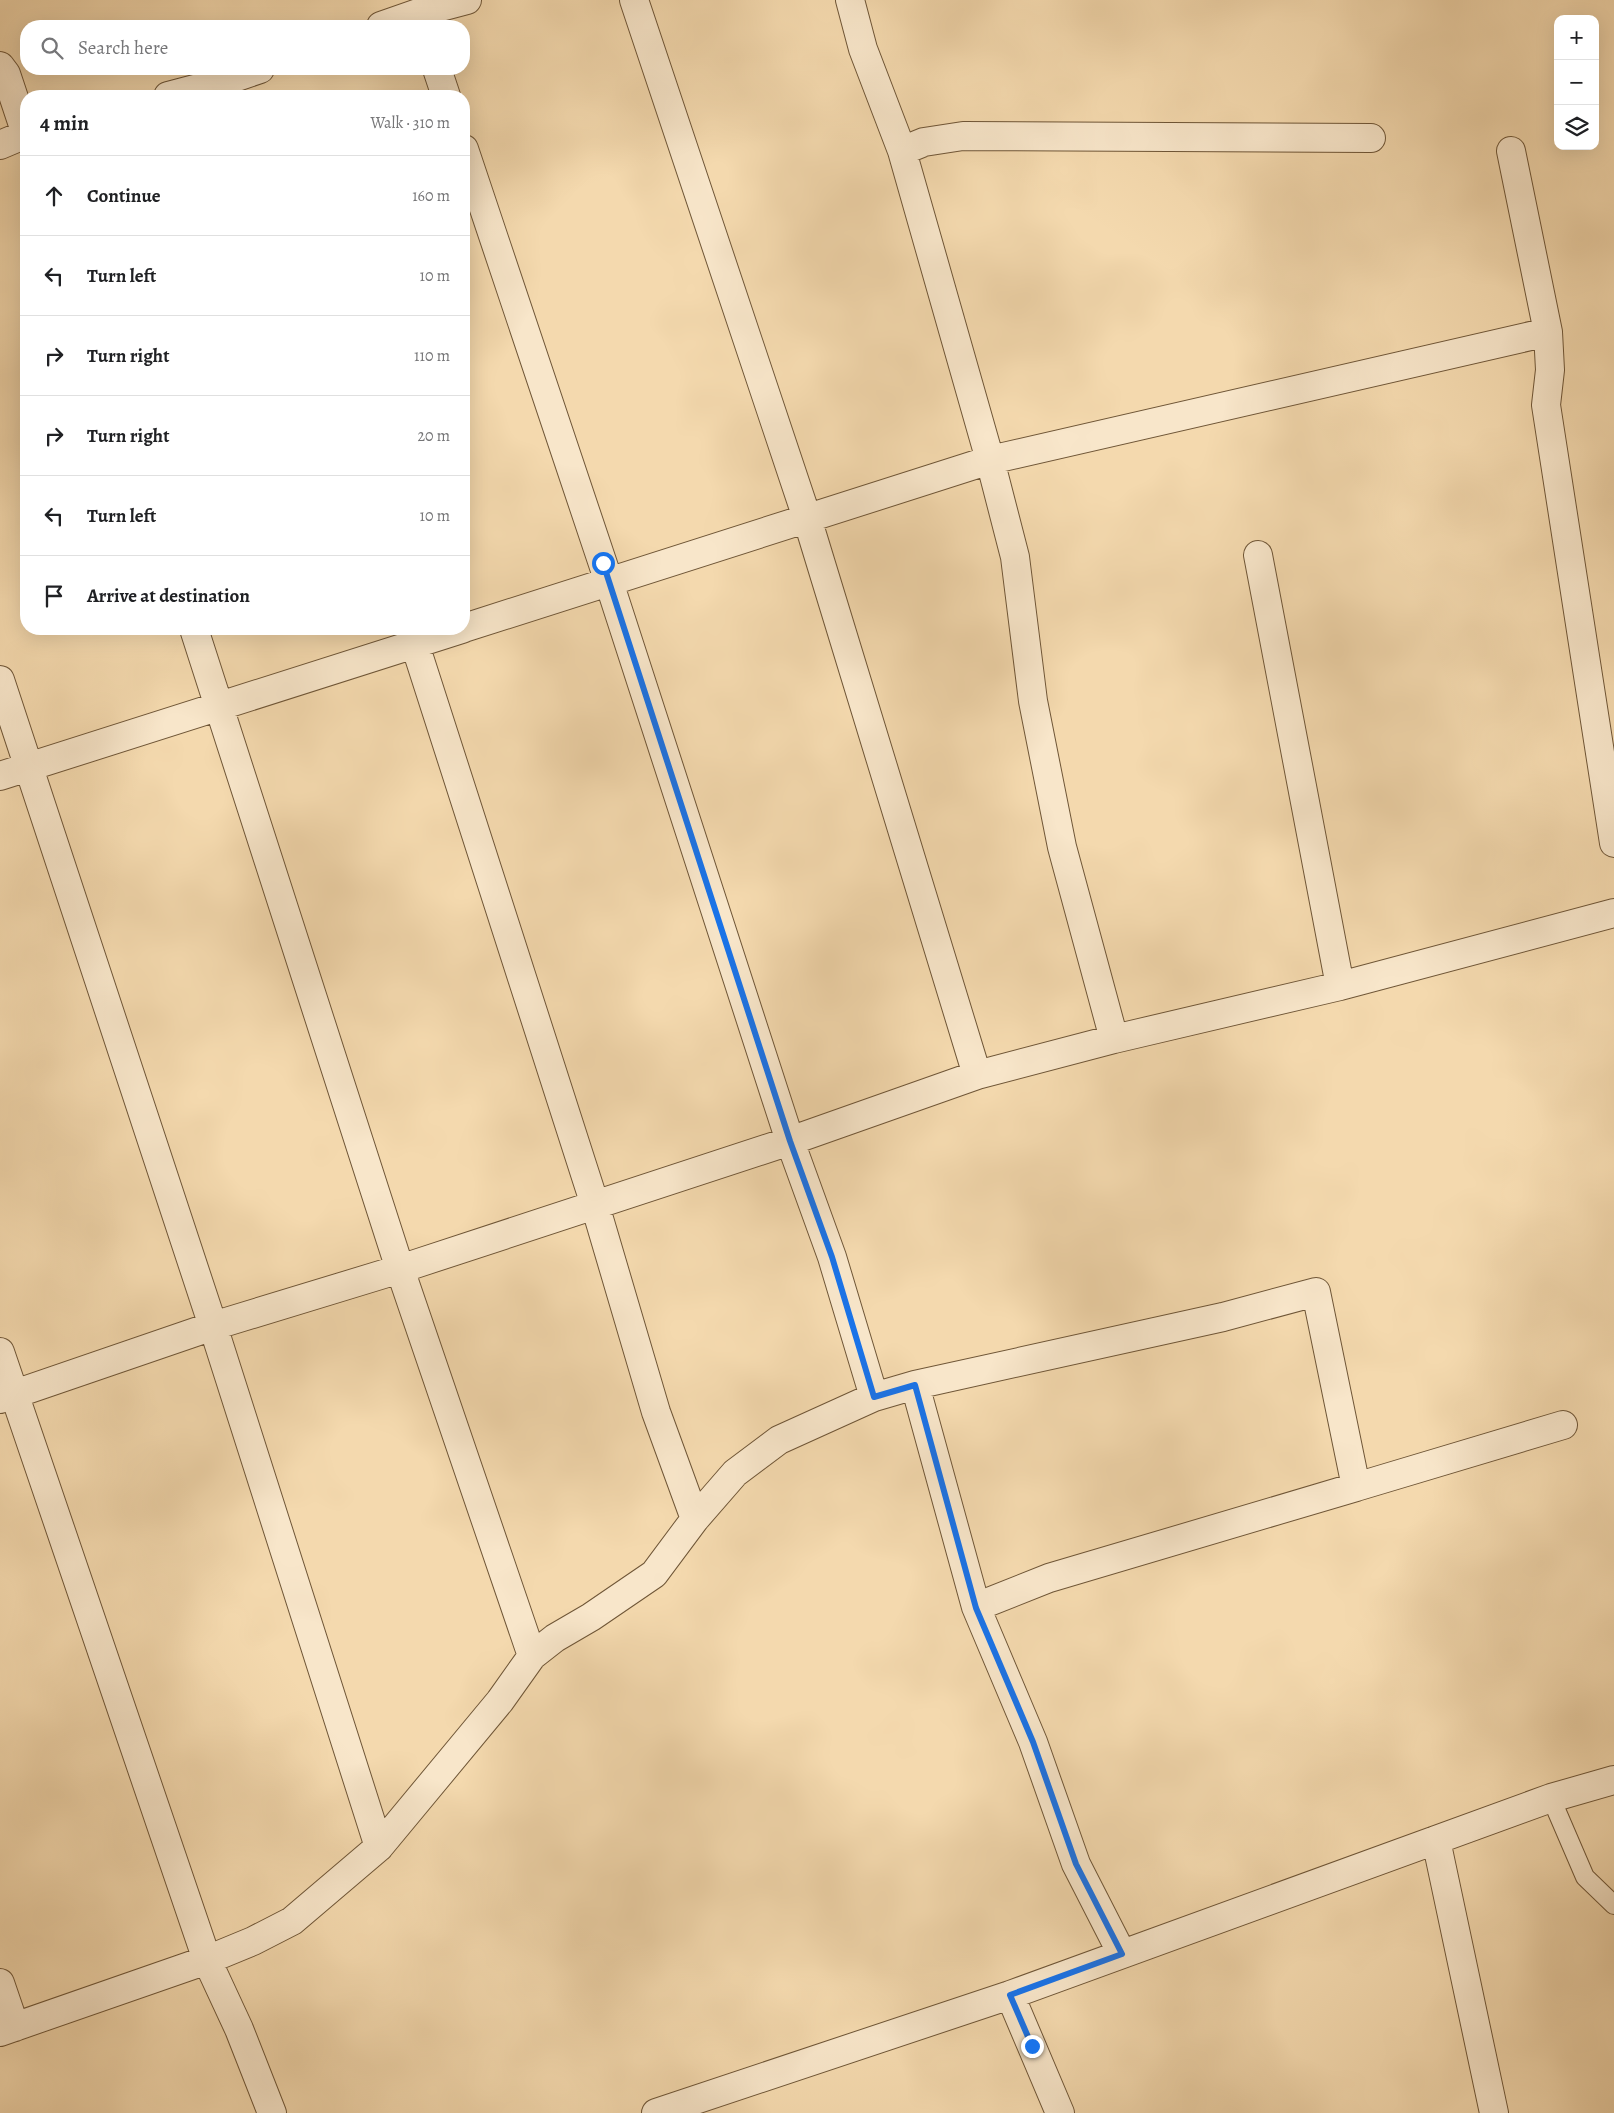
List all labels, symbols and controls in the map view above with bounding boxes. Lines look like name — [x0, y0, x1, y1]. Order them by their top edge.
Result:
map controls — [1554, 15, 1599, 150]
button: + — [1554, 15, 1599, 60]
search box — [20, 20, 470, 75]
icon: search — [38, 34, 66, 62]
text: Search here — [78, 35, 168, 61]
button: − — [1554, 60, 1599, 105]
button: layers — [1554, 105, 1599, 150]
text: 4 min — [40, 109, 89, 137]
text: Walk · 310 m — [370, 112, 450, 134]
icon: ahead — [40, 182, 68, 210]
text: Continue — [87, 183, 161, 209]
text: 160 m — [412, 185, 450, 207]
icon: left — [40, 262, 68, 290]
text: Turn left — [87, 263, 156, 289]
text: 10 m — [420, 265, 450, 287]
icon: right — [40, 342, 68, 370]
text: Turn right — [87, 343, 169, 369]
text: 110 m — [414, 345, 450, 367]
icon: right — [40, 422, 68, 450]
text: Turn right — [87, 423, 169, 449]
text: 20 m — [417, 425, 450, 447]
icon: left — [40, 502, 68, 530]
text: Turn left — [87, 503, 156, 529]
text: 10 m — [420, 505, 450, 527]
route start — [592, 552, 615, 575]
icon: arrive — [40, 582, 68, 610]
text: Arrive at destination — [87, 583, 250, 609]
route end — [1021, 2035, 1044, 2058]

